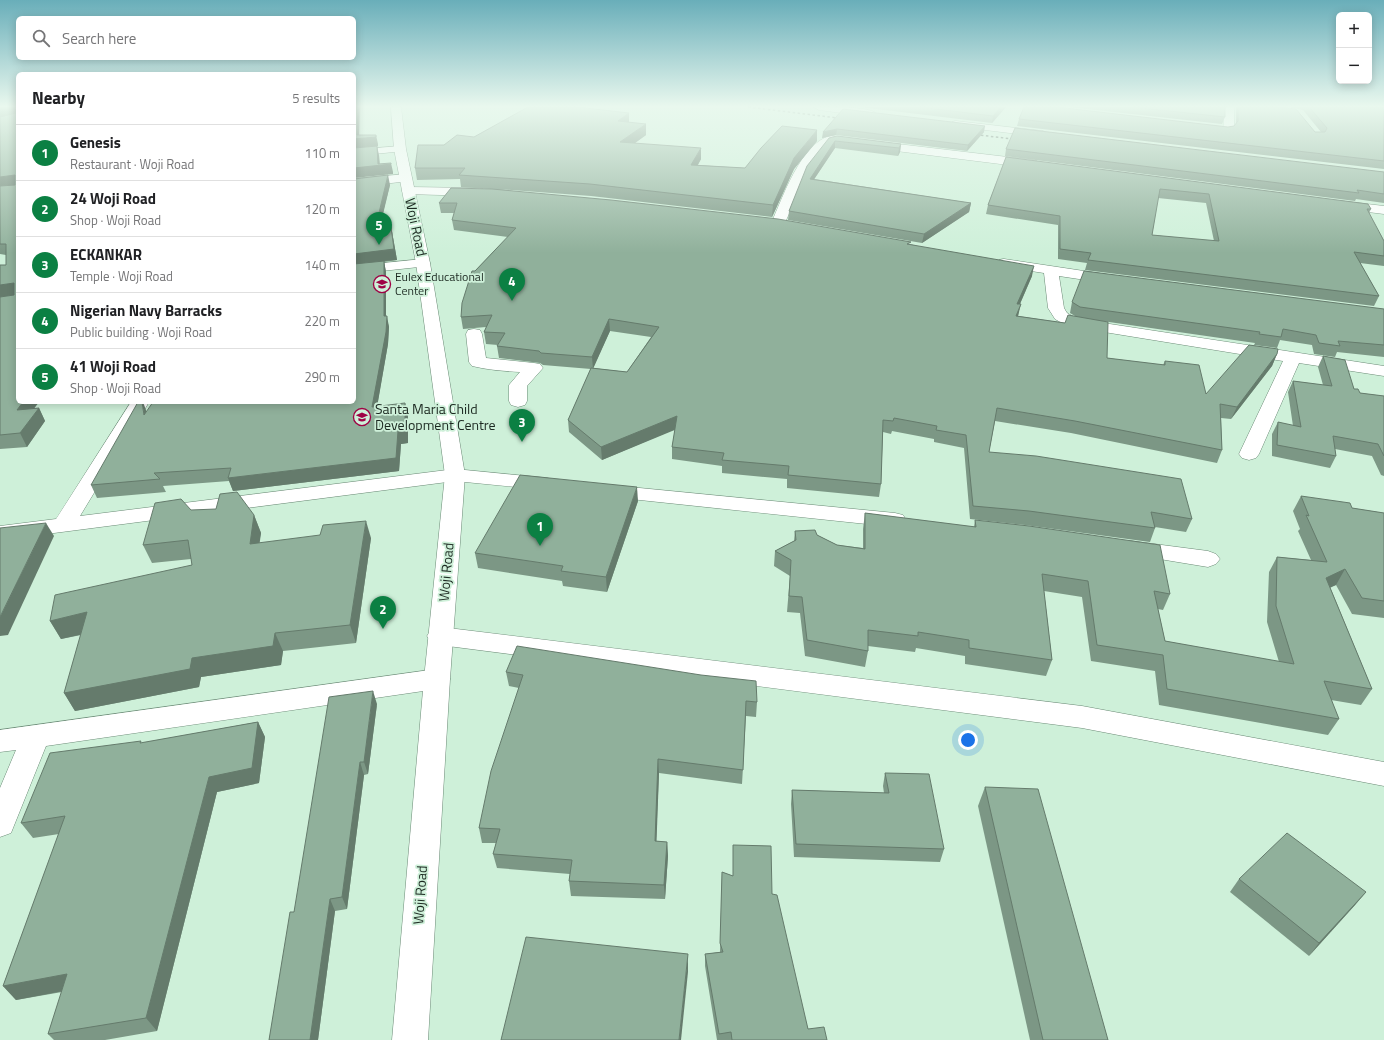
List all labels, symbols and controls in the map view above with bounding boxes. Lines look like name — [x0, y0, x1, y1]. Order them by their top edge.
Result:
map controls — [1336, 12, 1372, 84]
button: + — [1336, 12, 1372, 48]
search box — [16, 16, 356, 60]
icon: search — [30, 27, 52, 49]
text: Search here — [62, 27, 136, 50]
button: − — [1336, 48, 1372, 84]
text: Nearby — [32, 85, 85, 111]
text: 5 results — [292, 88, 340, 108]
text: Genesis — [70, 131, 121, 154]
text: 1 — [41, 143, 49, 163]
text: 110 m — [304, 143, 340, 163]
text: Restaurant · Woji Road — [70, 154, 194, 174]
text: 24 Woji Road — [70, 187, 156, 210]
street label: Woji Road — [400, 196, 433, 258]
text: 2 — [41, 199, 49, 219]
text: 120 m — [304, 199, 340, 219]
text: Shop · Woji Road — [70, 210, 161, 230]
pin: 5 — [366, 212, 392, 245]
text: ECKANKAR — [70, 243, 142, 266]
text: 3 — [41, 255, 49, 275]
text: 140 m — [304, 255, 340, 275]
text: Temple · Woji Road — [70, 266, 173, 286]
place label: Eulex Educational Center — [395, 267, 484, 300]
pin: 4 — [499, 268, 525, 301]
school or university icon: Eulex Educational Center — [372, 274, 392, 294]
text: Nigerian Navy Barracks — [70, 299, 222, 322]
text: 4 — [41, 311, 49, 331]
text: 220 m — [304, 311, 340, 331]
text: Public building · Woji Road — [70, 322, 212, 342]
text: 41 Woji Road — [70, 355, 156, 378]
text: 5 — [41, 367, 49, 387]
text: 290 m — [304, 367, 340, 387]
text: Shop · Woji Road — [70, 378, 161, 398]
place label: Santa Maria Child Development Centre — [375, 398, 496, 435]
school or university icon: Santa Maria Child Development Centre — [352, 407, 372, 427]
pin: 3 — [509, 409, 535, 442]
pin: 1 — [527, 513, 553, 546]
street label: Woji Road — [432, 542, 459, 602]
pin: 2 — [370, 596, 396, 629]
your location — [958, 730, 978, 750]
street label: Woji Road — [407, 865, 432, 925]

